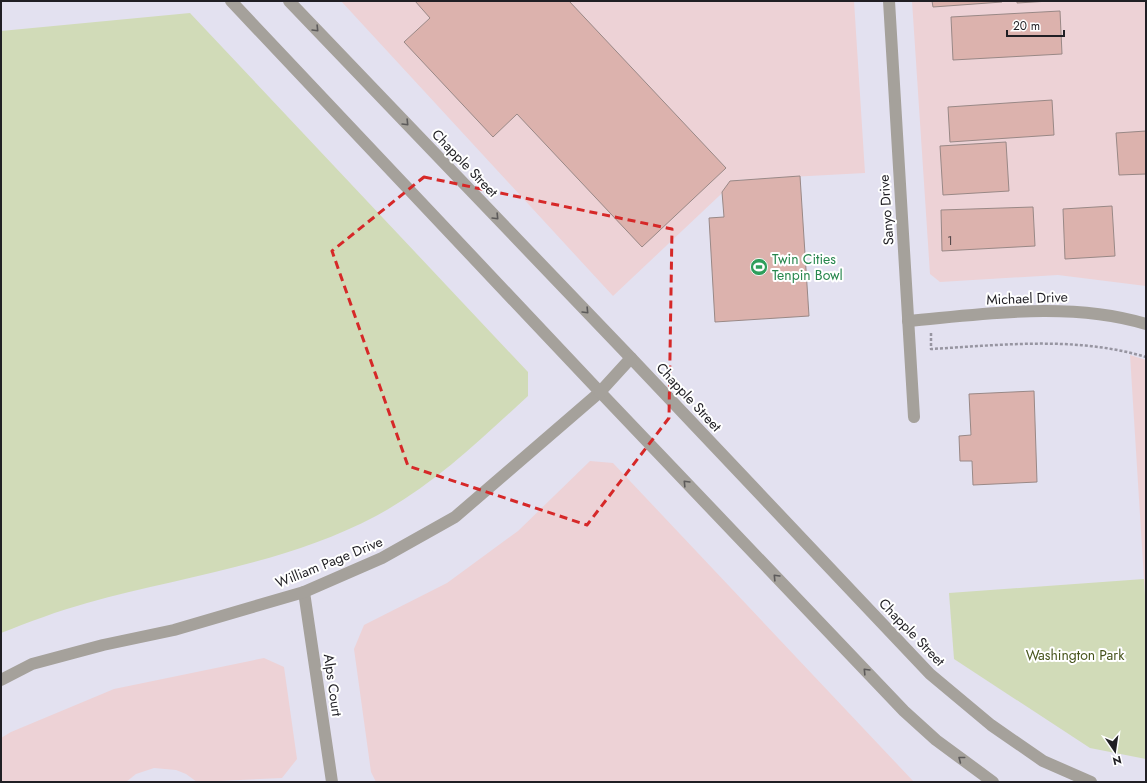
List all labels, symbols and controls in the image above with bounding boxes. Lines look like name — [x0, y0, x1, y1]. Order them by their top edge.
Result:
scale bar — [1007, 12, 1064, 38]
text: 20 m — [1013, 17, 1040, 35]
one-way arrow — [311, 24, 319, 32]
one-way arrow — [401, 118, 409, 126]
street label: Chapple Street — [427, 125, 503, 202]
street label: Sanyo Drive — [874, 174, 898, 246]
one-way arrow — [491, 212, 499, 220]
house number: 1 — [947, 232, 953, 250]
place label: Twin Cities Tenpin Bowl — [772, 249, 843, 285]
sports icon: Twin Cities Tenpin Bowl — [749, 257, 769, 277]
street label: Michael Drive — [986, 287, 1068, 309]
one-way arrow — [581, 306, 588, 313]
street label: Chapple Street — [652, 358, 727, 436]
one-way arrow — [684, 480, 691, 488]
street label: William Page Drive — [272, 531, 386, 593]
one-way arrow — [773, 574, 781, 582]
street label: Chapple Street — [874, 594, 950, 671]
park label: Washington Park — [1026, 645, 1125, 665]
street label: Alps Court — [319, 652, 347, 718]
one-way arrow — [863, 668, 871, 676]
north arrow — [1095, 731, 1135, 771]
text: N — [1111, 752, 1123, 770]
one-way arrow — [959, 757, 966, 764]

